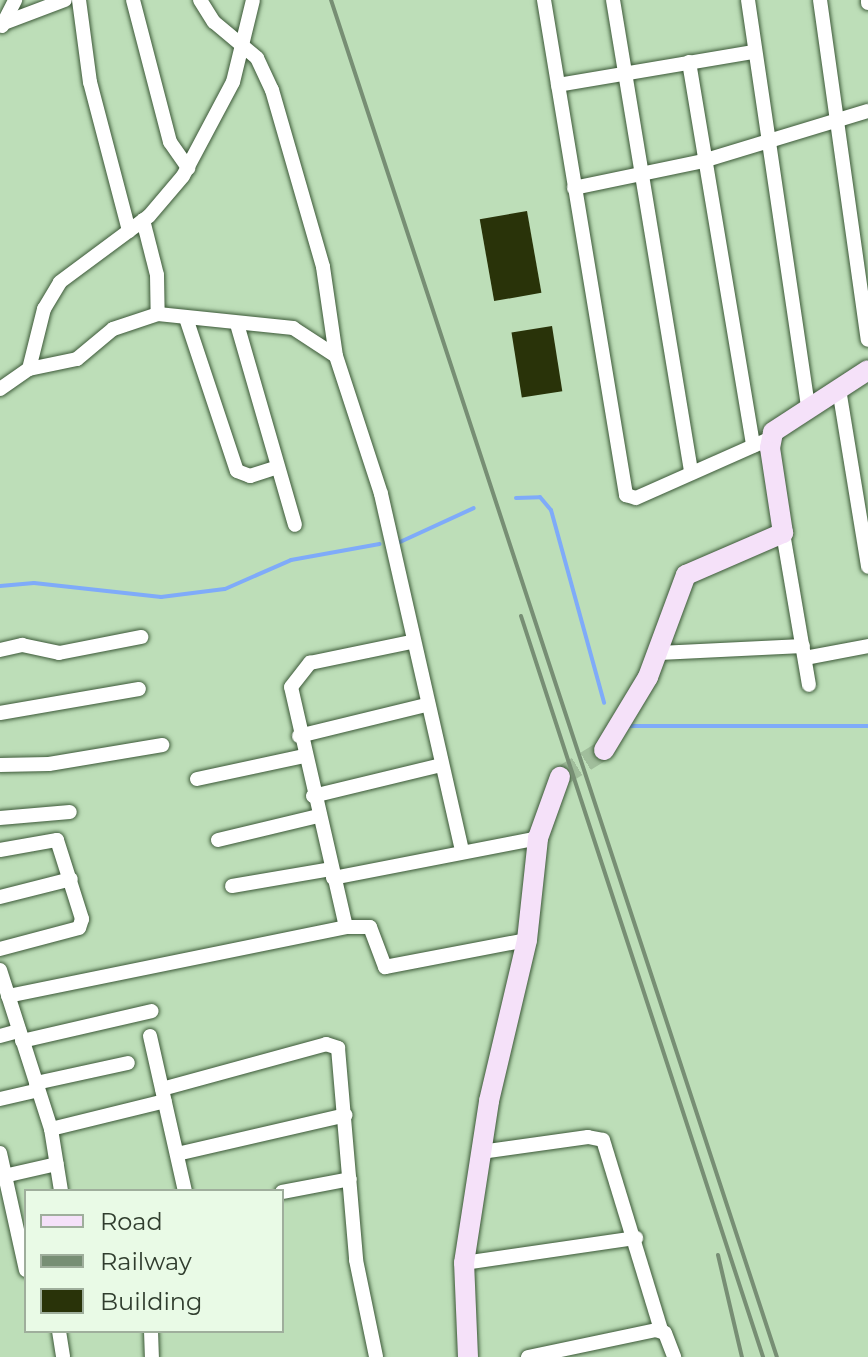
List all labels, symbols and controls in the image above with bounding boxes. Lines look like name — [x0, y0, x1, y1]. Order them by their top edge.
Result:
legend — [24, 1189, 284, 1333]
text: Road — [100, 1207, 163, 1236]
text: Railway — [100, 1247, 192, 1276]
text: Building — [100, 1287, 203, 1316]

